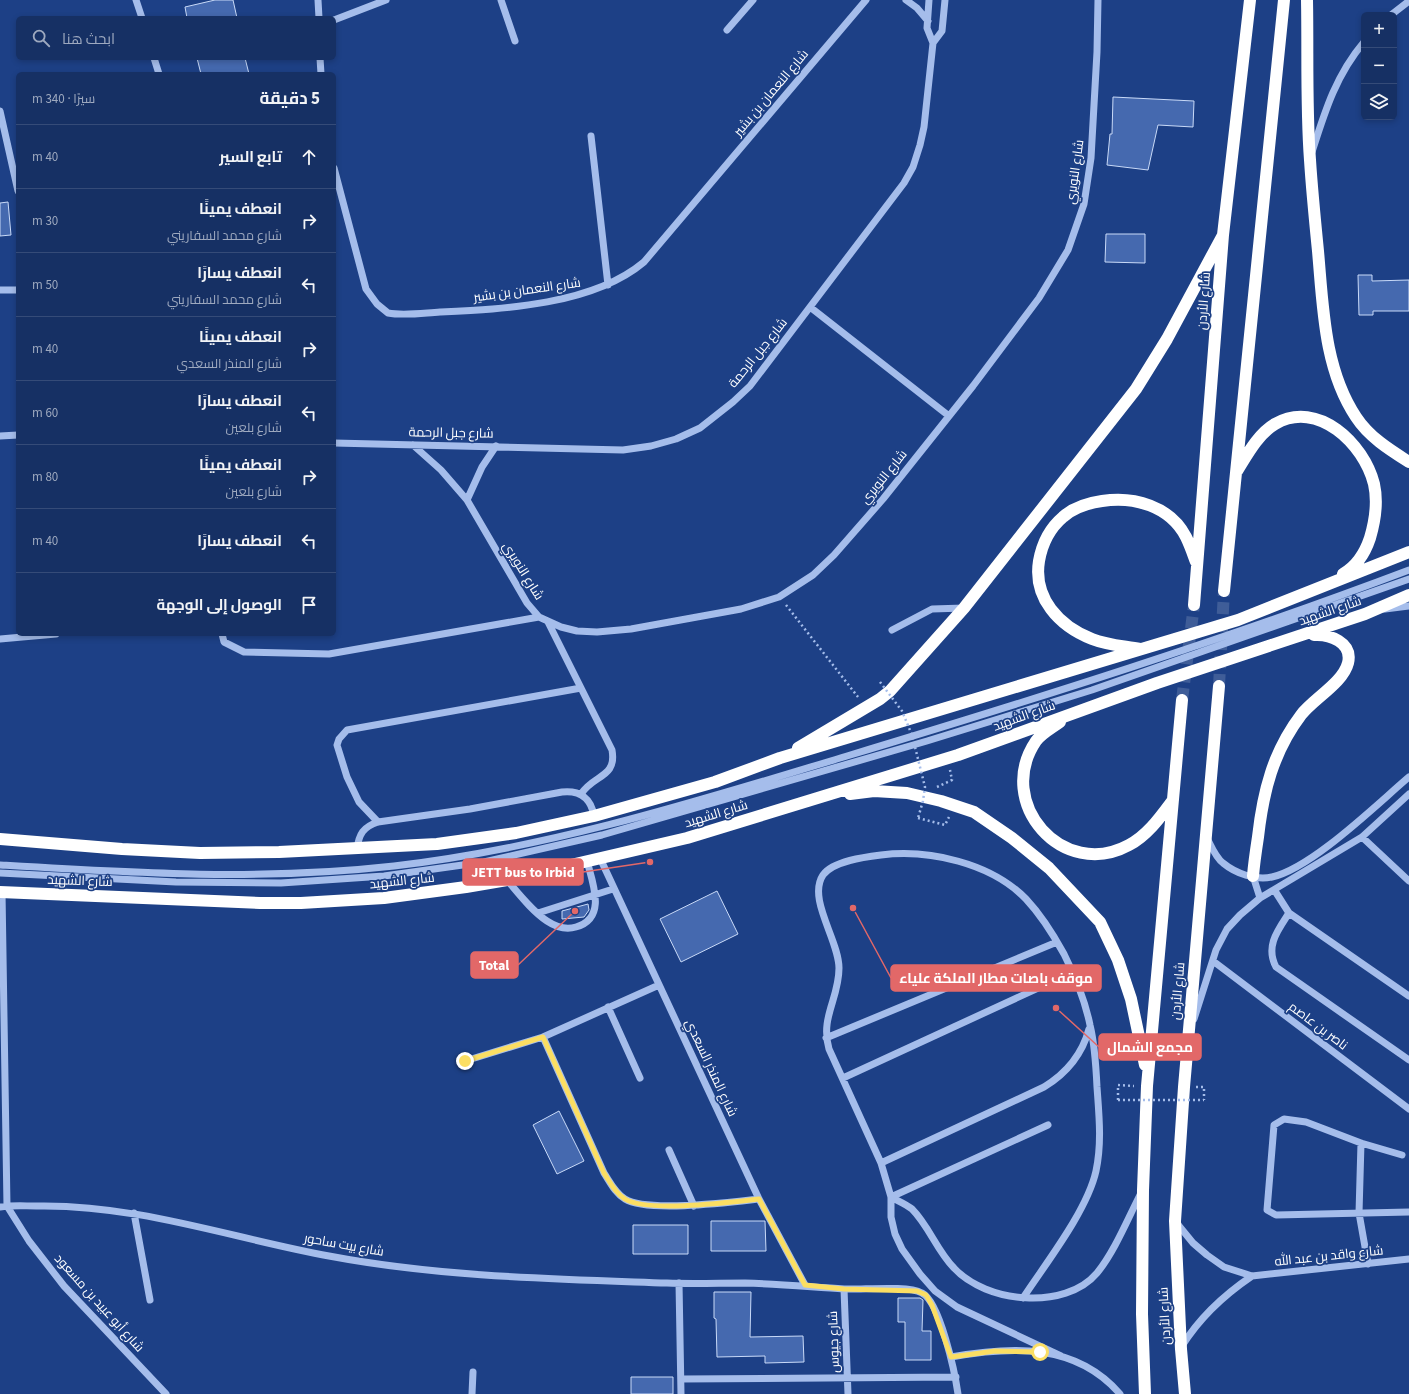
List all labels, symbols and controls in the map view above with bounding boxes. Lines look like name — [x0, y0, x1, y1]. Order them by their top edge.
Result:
map controls — [1361, 12, 1397, 120]
button: + — [1361, 12, 1397, 48]
search box — [16, 16, 336, 60]
icon: search — [30, 27, 52, 49]
text: ابحث هنا — [62, 29, 115, 50]
street label: شارع النعمان بن بشير — [729, 46, 813, 141]
button: − — [1361, 48, 1397, 84]
button: layers — [1361, 84, 1397, 120]
text: 5 دقيقة — [260, 87, 320, 111]
text: سيرًا · 340 m — [32, 90, 95, 108]
street label: شارع النويري — [1062, 138, 1089, 206]
icon: ahead — [298, 146, 320, 168]
text: تابع السير — [219, 147, 282, 168]
text: 40 m — [32, 148, 58, 166]
text: انعطف يمينًا — [199, 199, 282, 220]
icon: right — [298, 210, 320, 232]
text: 30 m — [32, 212, 58, 230]
text: شارع محمد السفاريني — [167, 227, 282, 245]
text: انعطف يسارًا — [197, 263, 282, 284]
street label: شارع الأردن — [1193, 271, 1215, 331]
icon: left — [298, 274, 320, 296]
street label: شارع النعمان بن بشير — [471, 274, 582, 307]
text: 50 m — [32, 276, 58, 294]
text: شارع محمد السفاريني — [167, 291, 282, 309]
street label: شارع جبل الرحمة — [724, 314, 792, 392]
text: انعطف يمينًا — [199, 327, 282, 348]
icon: right — [298, 338, 320, 360]
text: 40 m — [32, 340, 58, 358]
text: شارع المنذر السعدي — [176, 355, 282, 373]
text: انعطف يسارًا — [197, 391, 282, 412]
icon: left — [298, 402, 320, 424]
text: 60 m — [32, 404, 58, 422]
text: شارع بلعين — [226, 419, 282, 437]
street label: شارع جبل الرحمة — [408, 423, 494, 443]
street label: شارع النويري — [856, 446, 912, 509]
text: انعطف يمينًا — [199, 455, 282, 476]
icon: right — [298, 466, 320, 488]
text: 80 m — [32, 468, 58, 486]
text: شارع بلعين — [226, 483, 282, 501]
icon: left — [298, 530, 320, 552]
text: انعطف يسارًا — [197, 531, 282, 552]
text: 40 m — [32, 532, 58, 550]
street label: شارع النويري — [497, 539, 548, 604]
street label: شارع الشهيد — [1296, 592, 1364, 630]
icon: arrive — [298, 594, 320, 616]
text: الوصول إلى الوجهة — [156, 595, 282, 616]
street label: شارع الشهيد — [990, 696, 1058, 736]
street label: شارع الشهيد — [682, 796, 750, 832]
callout: JETT bus to Irbid — [463, 859, 583, 885]
text: JETT bus to Irbid — [471, 863, 575, 883]
street label: شارع الشهيد — [369, 869, 435, 893]
street label: شارع الشهيد — [47, 871, 113, 891]
callout: Total — [471, 952, 518, 978]
text: Total — [479, 956, 509, 976]
street label: شارع الأردن — [1167, 961, 1189, 1021]
callout: موقف باصات مطار الملكة علياء — [891, 965, 1101, 991]
text: موقف باصات مطار الملكة علياء — [899, 969, 1093, 989]
street label: ناصر بن عاصم — [1285, 998, 1351, 1054]
street label: شارع المنذر السعدي — [680, 1016, 741, 1120]
callout: مجمع الشمال — [1099, 1034, 1201, 1060]
text: مجمع الشمال — [1107, 1038, 1193, 1058]
route end — [456, 1052, 474, 1070]
street label: شارع بيت ساحور — [302, 1229, 385, 1261]
street label: شارع واقد بن عبد الله — [1274, 1241, 1384, 1271]
street label: شارع أبو عبيد بن مسعود — [50, 1250, 148, 1356]
street label: شارع الأردن — [1154, 1287, 1176, 1345]
street label: شارع جيوس — [824, 1311, 844, 1373]
route start — [1031, 1343, 1049, 1361]

